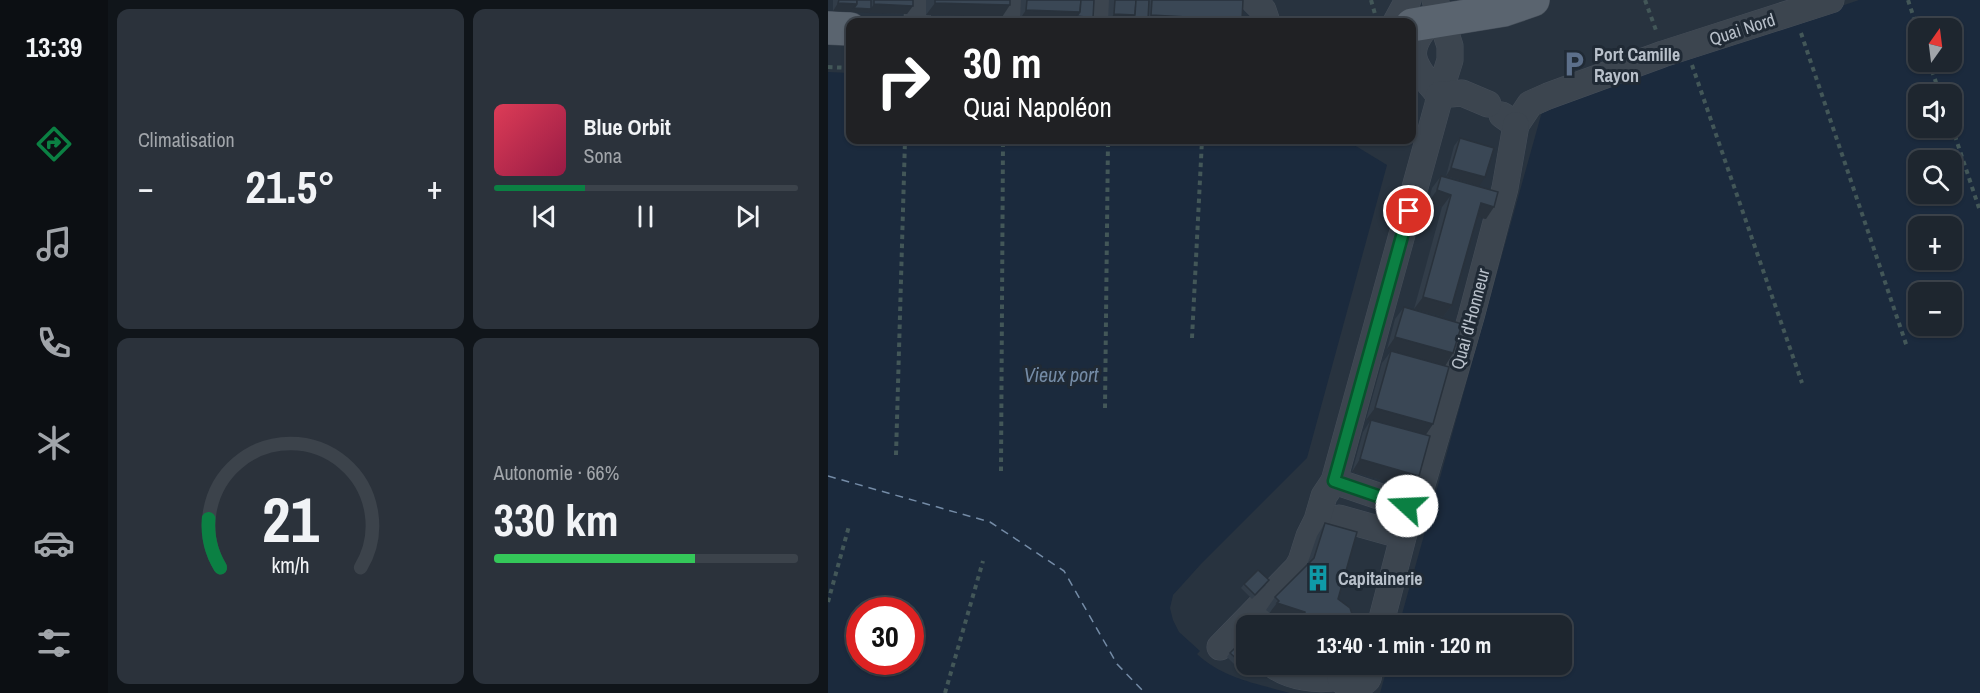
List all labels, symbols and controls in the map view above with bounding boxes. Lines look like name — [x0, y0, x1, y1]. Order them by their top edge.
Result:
street label: Quai Nord — [1706, 7, 1778, 51]
north arrow — [1908, 18, 1962, 72]
map controls — [1908, 18, 1962, 336]
text: 13:39 — [26, 29, 82, 65]
text: 30 m — [963, 35, 1042, 91]
icon: right — [864, 42, 942, 120]
place label: Port Camille Rayon — [1594, 42, 1680, 88]
parking icon: Port Camille Rayon — [1559, 49, 1589, 79]
button: sound — [1908, 84, 1962, 138]
text: Quai Napoléon — [963, 89, 1112, 125]
text: Blue Orbit — [584, 112, 671, 142]
icon: directions — [33, 123, 75, 165]
text: Climatisation — [138, 126, 235, 153]
text: Sona — [584, 142, 622, 169]
button: search — [1908, 150, 1962, 204]
text: 21.5° — [245, 156, 335, 217]
text: − — [138, 165, 154, 209]
text: + — [427, 165, 442, 209]
pin — [1383, 185, 1434, 236]
icon: arrive — [1392, 194, 1425, 227]
icon: previous — [528, 200, 561, 233]
icon: pause — [629, 200, 662, 233]
icon: next — [731, 200, 764, 233]
button: + — [1908, 216, 1962, 270]
icon: music — [33, 223, 75, 265]
street label: Quai d'Honneur — [1444, 266, 1496, 372]
button: − — [1908, 282, 1962, 336]
icon: phone — [33, 322, 75, 364]
water label: Vieux port — [1024, 361, 1099, 388]
icon: climate — [33, 422, 75, 464]
text: Autonomie · 66% — [494, 459, 619, 486]
position arrow — [1375, 474, 1439, 538]
text: 21 — [262, 477, 319, 561]
text: 330 km — [494, 489, 619, 550]
icon: car — [33, 522, 75, 564]
text: km/h — [271, 551, 309, 580]
building icon: Capitainerie — [1303, 563, 1333, 593]
place label: Capitainerie — [1338, 566, 1423, 591]
speed limit sign: 30 — [846, 597, 924, 675]
icon: filters — [33, 622, 75, 664]
text: 13:40 · 1 min · 120 m — [1317, 630, 1491, 660]

